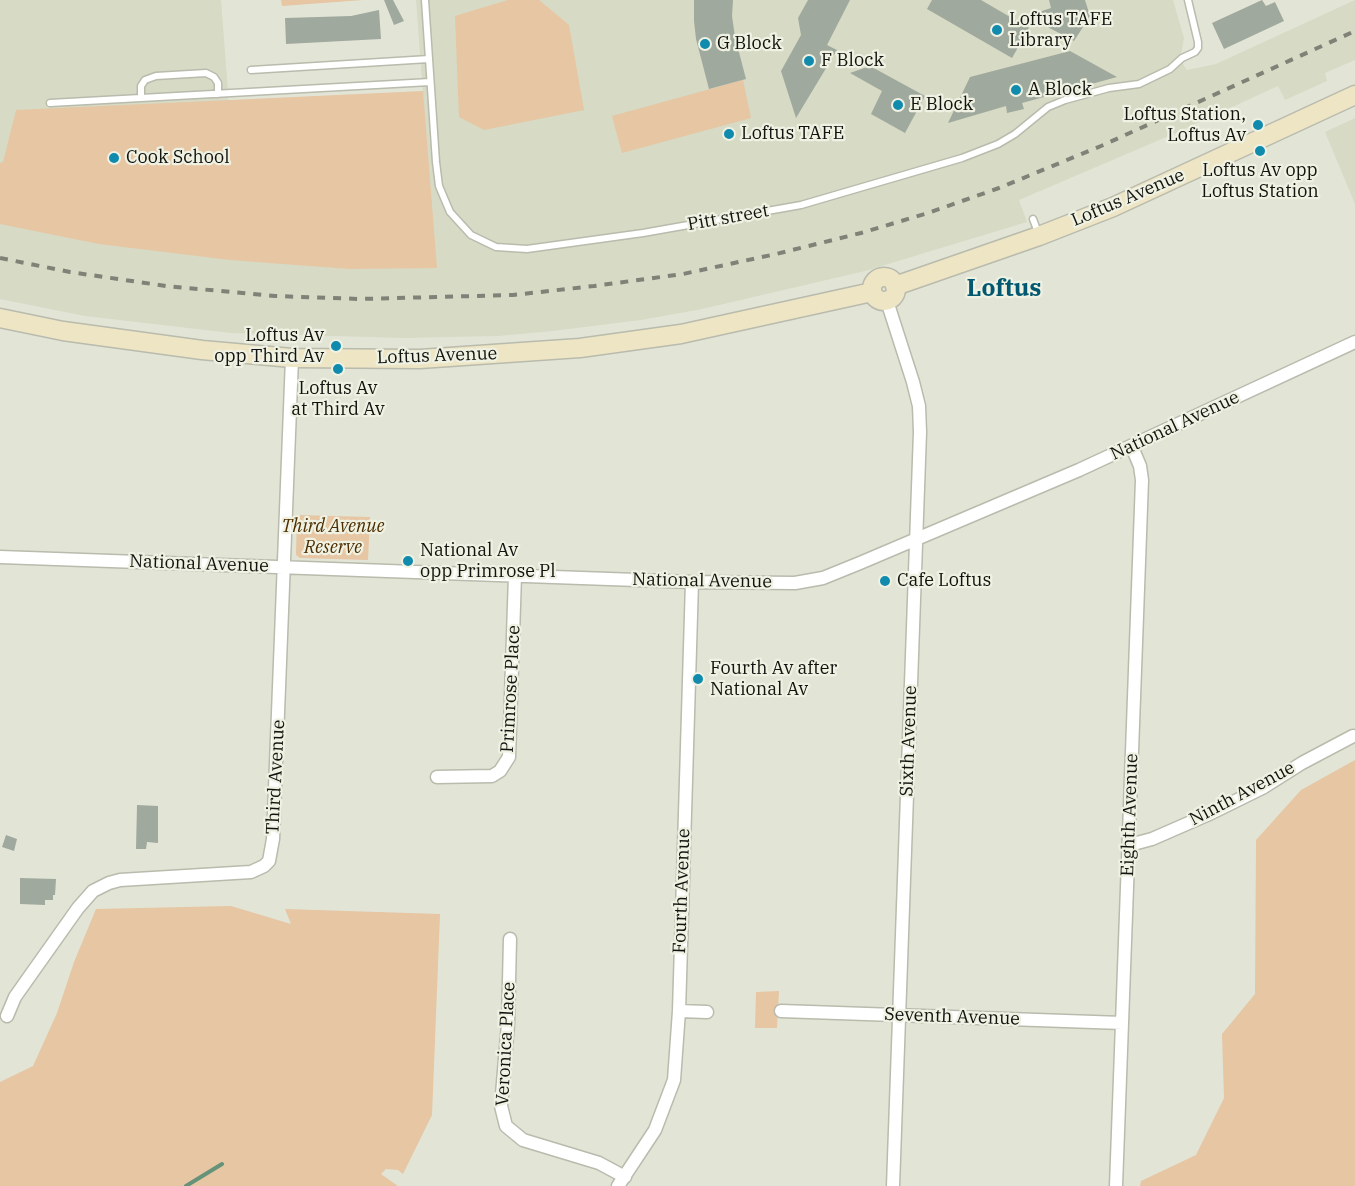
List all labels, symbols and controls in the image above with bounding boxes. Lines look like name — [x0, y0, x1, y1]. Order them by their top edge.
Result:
place label: Loftus TAFE Library — [1009, 9, 1112, 52]
marker: Loftus TAFE Library — [990, 23, 1004, 37]
place label: G Block — [717, 33, 782, 55]
marker: G Block — [698, 37, 712, 51]
place label: F Block — [821, 50, 884, 72]
marker: F Block — [802, 54, 816, 68]
place label: A Block — [1028, 79, 1092, 101]
marker: A Block — [1009, 83, 1023, 97]
place label: E Block — [910, 94, 973, 116]
marker: E Block — [891, 98, 905, 112]
place label: Loftus Station, Loftus Av — [1123, 104, 1246, 146]
marker: Loftus Station, Loftus Av — [1251, 118, 1265, 132]
place label: Loftus TAFE — [741, 123, 844, 145]
marker: Loftus TAFE — [722, 127, 736, 141]
marker: Loftus Av opp Loftus Station — [1253, 144, 1267, 158]
place label: Cook School — [126, 147, 230, 169]
marker: Cook School — [107, 151, 121, 165]
place label: Loftus Av opp Loftus Station — [1201, 160, 1319, 202]
street label: Loftus Avenue — [1068, 164, 1188, 232]
street label: Pitt street — [686, 200, 770, 236]
district label: Loftus — [967, 275, 1041, 303]
place label: Loftus Av opp Third Av — [214, 325, 324, 368]
marker: Loftus Av opp Third Av — [329, 339, 343, 353]
street label: Loftus Avenue — [376, 343, 498, 369]
marker: Loftus Av at Third Av — [331, 362, 345, 376]
place label: Loftus Av at Third Av — [291, 378, 385, 420]
street label: National Avenue — [1107, 387, 1243, 465]
park label: Third Avenue Reserve — [282, 516, 384, 558]
place label: National Av opp Primrose Pl — [420, 540, 556, 582]
street label: National Avenue — [129, 551, 269, 577]
marker: National Av opp Primrose Pl — [401, 554, 415, 568]
street label: National Avenue — [632, 569, 772, 593]
place label: Cafe Loftus — [897, 570, 991, 592]
marker: Cafe Loftus — [878, 574, 892, 588]
street label: Primrose Place — [497, 625, 525, 753]
place label: Fourth Av after National Av — [710, 658, 837, 700]
marker: Fourth Av after National Av — [691, 672, 705, 686]
street label: Sixth Avenue — [896, 685, 922, 797]
street label: Third Avenue — [262, 719, 290, 835]
street label: Eighth Avenue — [1117, 753, 1143, 877]
street label: Ninth Avenue — [1186, 757, 1298, 831]
street label: Fourth Avenue — [669, 828, 695, 954]
street label: Veronica Place — [492, 981, 520, 1107]
street label: Seventh Avenue — [884, 1004, 1020, 1030]

